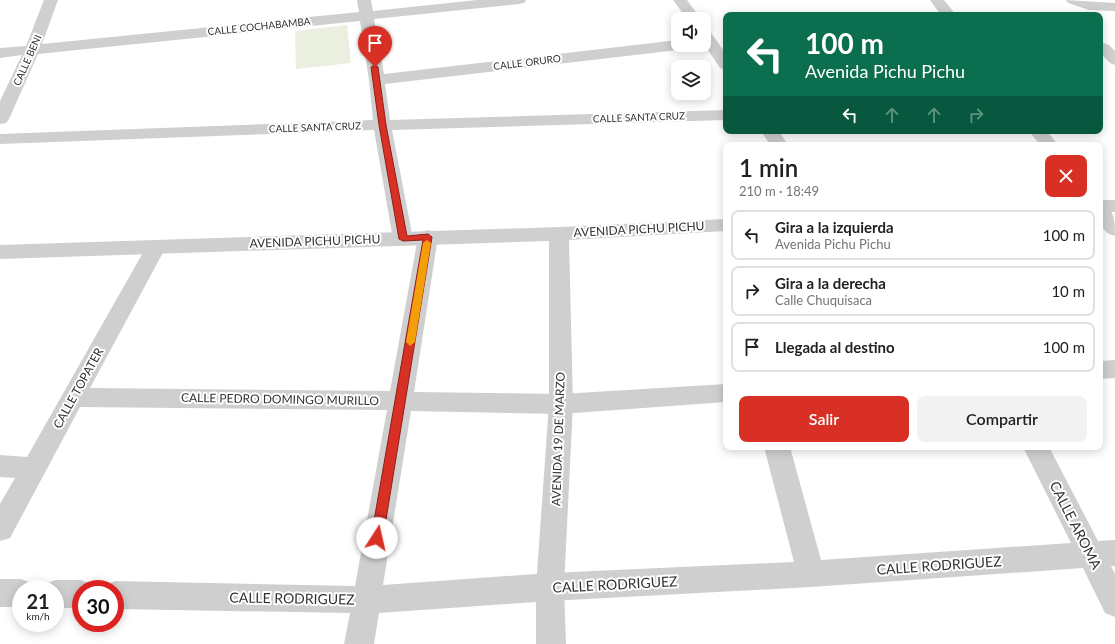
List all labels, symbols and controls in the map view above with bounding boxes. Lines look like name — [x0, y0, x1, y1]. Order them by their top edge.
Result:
map controls — [671, 12, 711, 100]
button: sound — [671, 12, 711, 52]
street label: CALLE COCHABAMBA — [207, 15, 311, 37]
pin — [358, 26, 392, 67]
text: 100 m — [805, 26, 884, 60]
icon: left — [739, 28, 791, 80]
icon: arrive — [364, 32, 386, 54]
street label: CALLE BENI — [10, 33, 44, 87]
street label: CALLE ORURO — [493, 52, 561, 72]
button: layers — [671, 60, 711, 100]
text: Avenida Pichu Pichu — [805, 60, 965, 82]
icon: left — [839, 104, 861, 126]
icon: ahead — [881, 104, 903, 126]
icon: ahead — [923, 104, 945, 126]
icon: right — [965, 104, 987, 126]
street label: CALLE SANTA CRUZ — [593, 109, 685, 125]
street label: CALLE SANTA CRUZ — [269, 119, 361, 135]
text: 1 min — [739, 153, 798, 182]
button: close — [1045, 155, 1087, 197]
text: 210 m · 18:49 — [739, 183, 819, 199]
street label: AVENIDA PICHU PICHU — [573, 218, 705, 240]
text: Gira a la izquierda — [775, 218, 894, 236]
icon: left — [741, 224, 763, 246]
text: 100 m — [1043, 226, 1085, 244]
street label: AVENIDA PICHU PICHU — [249, 231, 381, 251]
text: Avenida Pichu Pichu — [775, 236, 891, 252]
text: Gira a la derecha — [775, 274, 886, 292]
icon: right — [741, 280, 763, 302]
text: 10 m — [1051, 282, 1085, 300]
text: Calle Chuquisaca — [775, 292, 872, 308]
icon: arrive — [741, 336, 763, 358]
text: Llegada al destino — [775, 338, 895, 356]
text: 100 m — [1043, 338, 1085, 356]
street label: CALLE TOPATER — [50, 345, 107, 431]
street label: AVENIDA 19 DE MARZO — [548, 371, 568, 506]
street label: CALLE PEDRO DOMINGO MURILLO — [181, 390, 380, 408]
button: Salir — [739, 396, 909, 442]
button: Compartir — [917, 396, 1087, 442]
street label: CALLE AROMA — [1047, 478, 1106, 572]
position arrow — [356, 517, 398, 559]
street label: CALLE RODRIGUEZ — [876, 552, 1002, 578]
street label: CALLE RODRIGUEZ — [552, 572, 678, 596]
speed limit sign: 30 — [72, 580, 124, 632]
street label: CALLE RODRIGUEZ — [229, 588, 355, 608]
text: 21 — [26, 589, 50, 613]
text: km/h — [26, 610, 50, 622]

